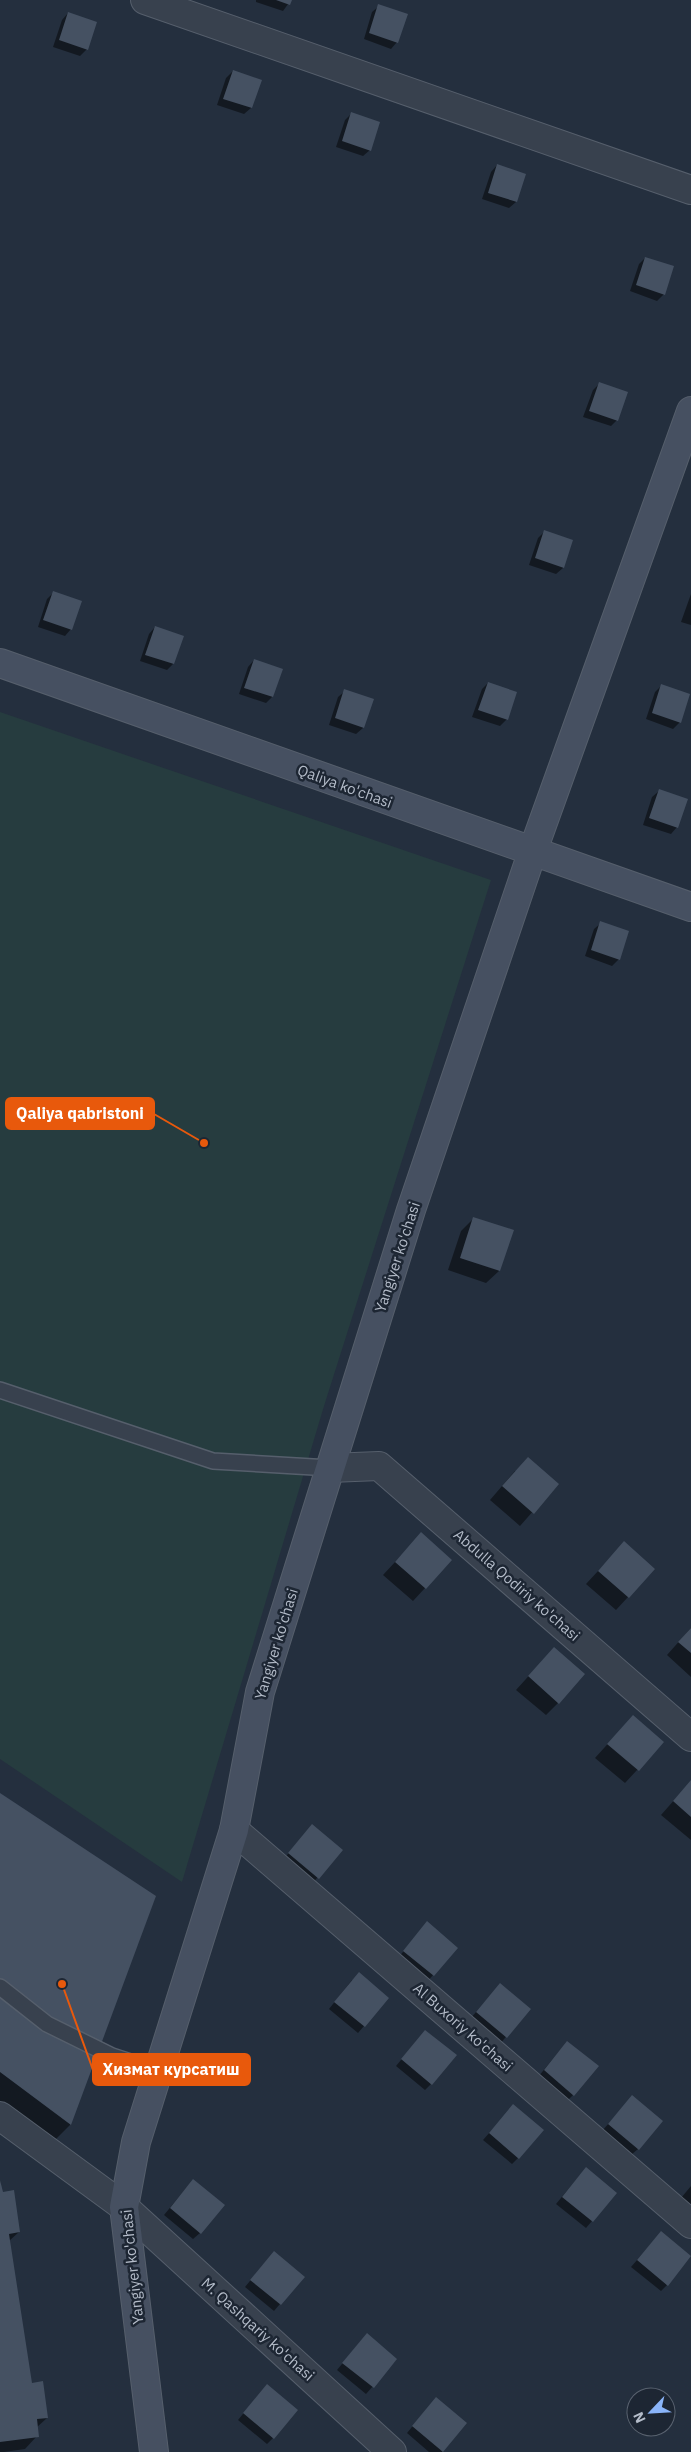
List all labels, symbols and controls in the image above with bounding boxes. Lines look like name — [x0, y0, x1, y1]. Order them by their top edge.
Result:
street label: Qaliya ko'chasi — [295, 760, 395, 812]
callout: Qaliya qabristoni — [6, 1098, 154, 1129]
text: Qaliya qabristoni — [16, 1103, 144, 1123]
street label: Yangiyer ko'chasi — [370, 1199, 424, 1315]
street label: Abdulla Qodiriy ko'chasi — [450, 1525, 584, 1645]
street label: Yangiyer ko'chasi — [250, 1586, 302, 1702]
street label: Al Buxoriy ko'chasi — [409, 1979, 517, 2075]
callout: Хизмат курсатиш — [93, 2054, 250, 2085]
text: Хизмат курсатиш — [102, 2059, 240, 2079]
street label: Yangiyer ko'chasi — [117, 2209, 147, 2325]
street label: M. Qashqariy ko'chasi — [198, 2273, 318, 2385]
north arrow — [626, 2387, 676, 2437]
text: N — [629, 2409, 650, 2426]

